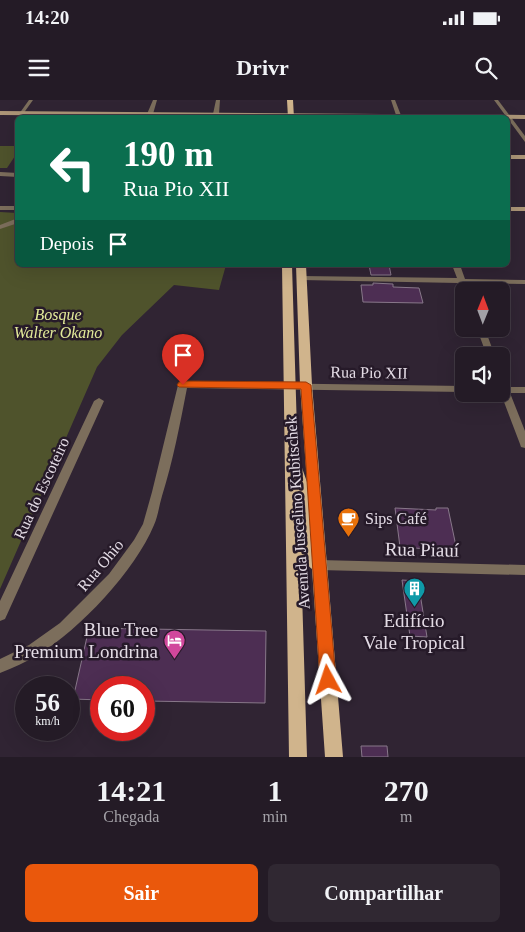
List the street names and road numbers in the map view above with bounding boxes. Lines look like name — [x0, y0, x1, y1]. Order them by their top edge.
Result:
street label: Rua Pio XII — [330, 363, 408, 382]
street label: Avenida Juscelino Kubitschek — [282, 416, 313, 610]
street label: Rua do Escoteiro — [10, 435, 72, 542]
street label: Rua Ohio — [74, 536, 127, 594]
street label: Rua Piauí — [385, 538, 460, 561]

